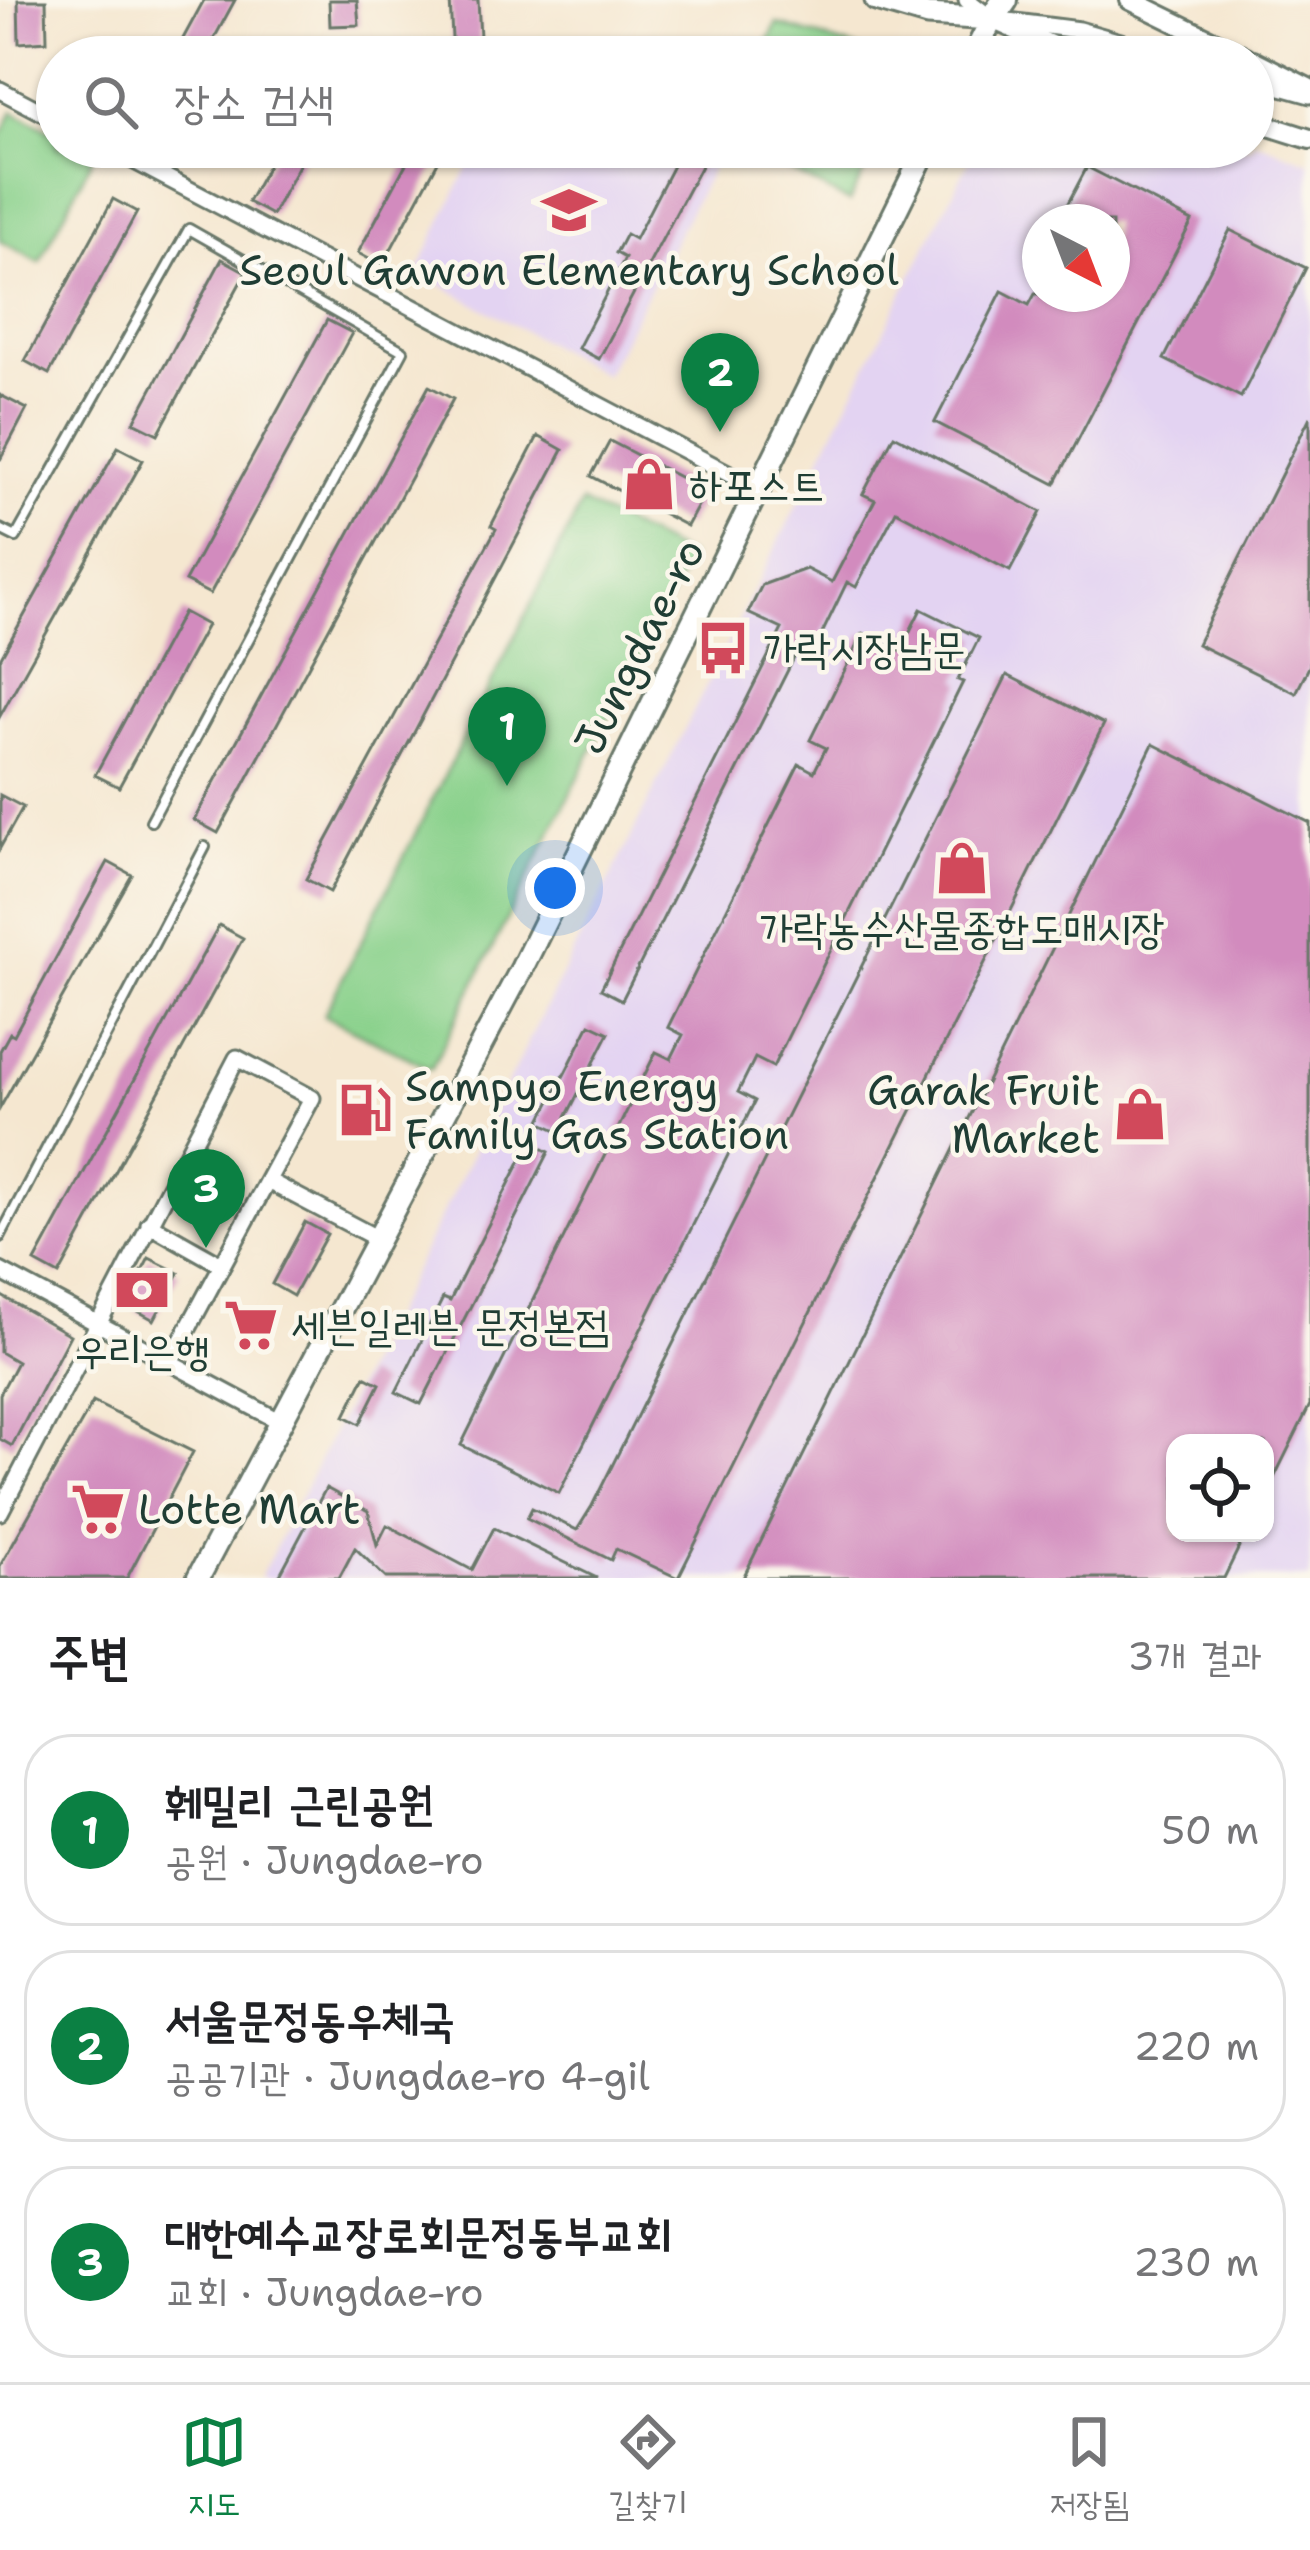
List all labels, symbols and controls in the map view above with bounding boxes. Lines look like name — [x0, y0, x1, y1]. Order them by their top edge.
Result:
search box — [36, 36, 1274, 168]
icon: search — [78, 69, 144, 135]
text: 장소 검색 — [174, 72, 334, 132]
school or university icon: Seoul Gawon Elementary School — [540, 181, 598, 239]
north arrow — [1022, 204, 1130, 312]
place label: Seoul Gawon Elementary School — [239, 242, 899, 298]
pin: 2 — [681, 333, 759, 432]
shop icon: 하포스트 — [620, 455, 678, 513]
place label: 하포스트 — [689, 456, 824, 512]
street label: Jungdae-ro — [561, 529, 717, 763]
bus stop icon: 가락시장남문 — [694, 619, 752, 677]
place label: 가락시장남문 — [763, 620, 966, 676]
pin: 1 — [468, 687, 546, 786]
shop icon: 가락농수산물종합도매시장 — [933, 839, 991, 897]
your location — [525, 858, 585, 918]
place label: 가락농수산물종합도매시장 — [759, 900, 1165, 956]
place label: Sampyo Energy Family Gas Station — [405, 1058, 789, 1162]
place label: Garak Fruit Market — [867, 1062, 1100, 1166]
fuel station icon: Sampyo Energy Family Gas Station — [336, 1081, 394, 1139]
shop icon: Garak Fruit Market — [1111, 1085, 1169, 1143]
pin: 3 — [167, 1149, 245, 1248]
bank icon: 우리은행 — [113, 1261, 171, 1319]
supermarket icon: 세븐일레븐 문정본점 — [222, 1296, 280, 1354]
place label: 세븐일레븐 문정본점 — [291, 1297, 610, 1353]
place label: 우리은행 — [74, 1322, 210, 1378]
map controls — [1166, 1434, 1274, 1542]
button: locate — [1166, 1434, 1274, 1542]
supermarket icon: Lotte Mart — [69, 1480, 127, 1538]
place label: Lotte Mart — [138, 1481, 361, 1537]
text: 주변 — [48, 1622, 130, 1690]
text: 3개 결과 — [1127, 1630, 1262, 1682]
text: 훼밀리 근린공원 — [165, 1773, 434, 1833]
text: 1 — [81, 1804, 99, 1856]
text: 50 m — [1161, 1804, 1259, 1856]
text: 공원 · Jungdae-ro — [165, 1834, 484, 1886]
text: 서울문정동우체국 — [165, 1989, 455, 2049]
text: 2 — [76, 2020, 104, 2072]
text: 220 m — [1133, 2020, 1259, 2072]
text: 공공기관 · Jungdae-ro 4-gil — [165, 2050, 650, 2102]
text: 대한예수교장로회문정동부교회 — [165, 2205, 672, 2265]
text: 3 — [76, 2236, 104, 2288]
text: 230 m — [1133, 2236, 1259, 2288]
text: 교회 · Jungdae-ro — [165, 2266, 484, 2318]
tab: 지도 — [181, 2409, 247, 2526]
tab: 길찾기 — [608, 2409, 688, 2526]
tab: 저장됨 — [1050, 2409, 1129, 2526]

